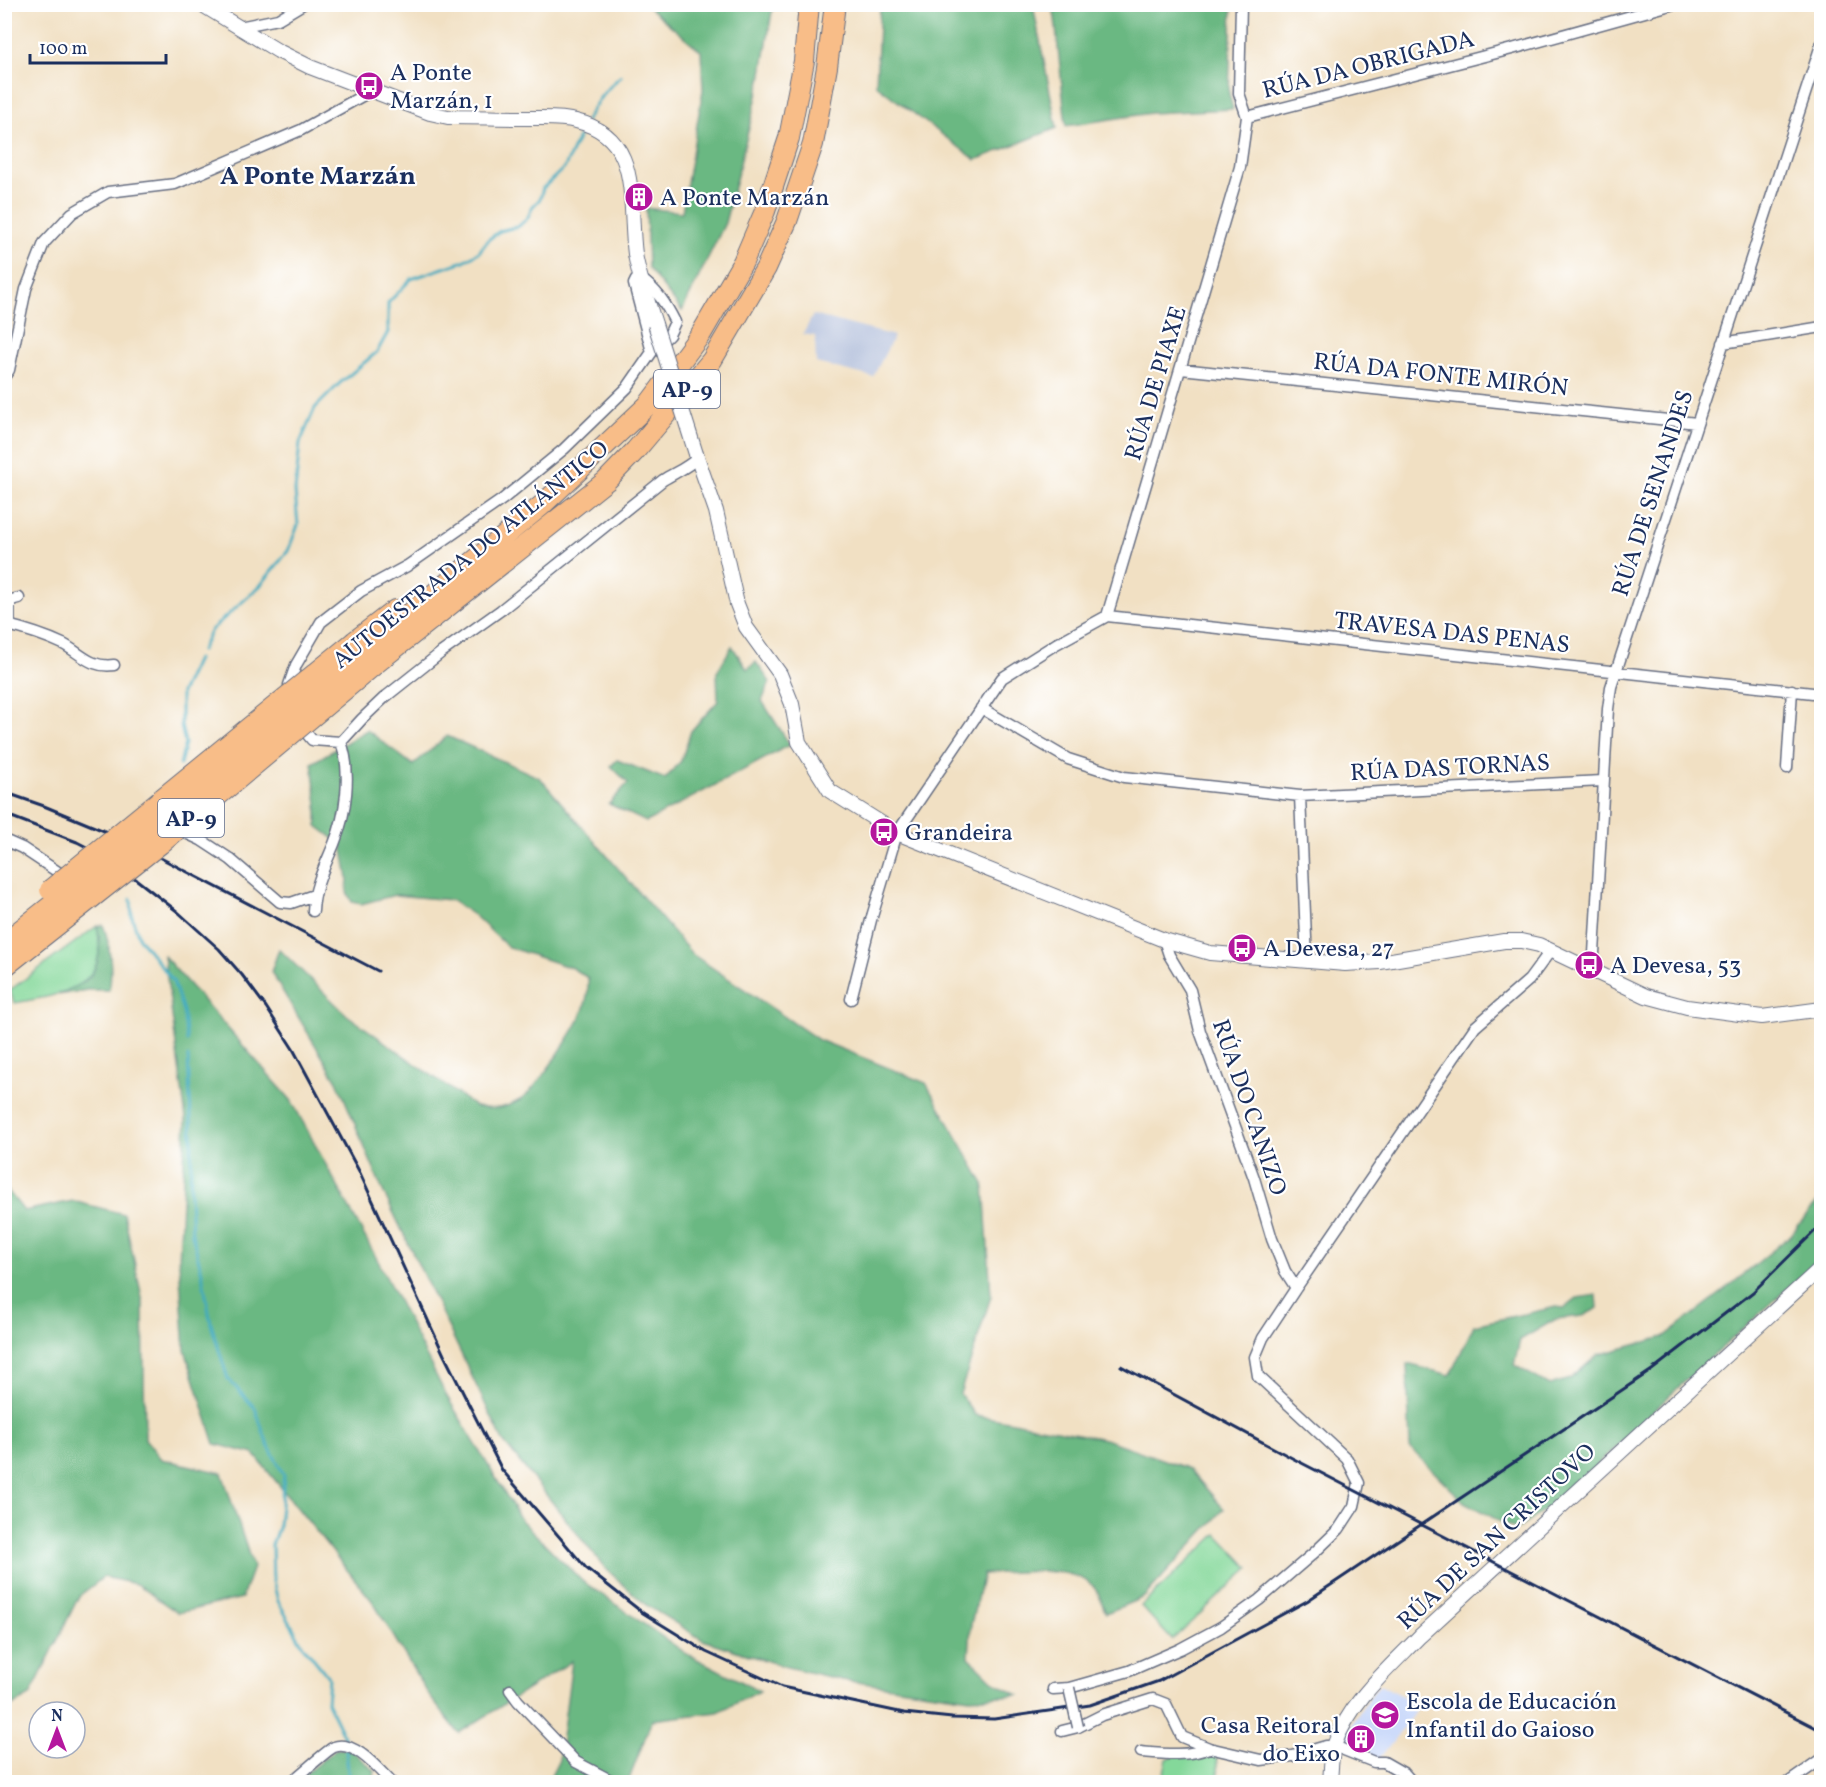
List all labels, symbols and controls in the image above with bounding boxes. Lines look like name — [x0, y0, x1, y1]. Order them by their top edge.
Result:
street label: RÚA DA OBRIGADA — [1259, 23, 1478, 109]
scale bar — [30, 27, 166, 65]
text: 100 m — [39, 37, 88, 62]
place label: A Ponte Marzán, 1 — [390, 57, 493, 119]
bus stop icon: A Ponte Marzán, 1 — [353, 70, 385, 102]
district label: A Ponte Marzán — [220, 159, 416, 195]
building icon: A Ponte Marzán — [623, 181, 655, 213]
place label: A Ponte Marzán — [660, 182, 829, 216]
street label: RÚA DE PIAXE — [1117, 302, 1197, 465]
street label: RÚA DA FONTE MIRÓN — [1312, 346, 1570, 406]
road number: AP-9 — [654, 370, 720, 408]
street label: RÚA DE SENANDES — [1605, 386, 1703, 601]
street label: AUTOESTRADA DO ATLÁNTICO — [326, 433, 617, 678]
street label: TRAVESA DAS PENAS — [1332, 605, 1571, 663]
street label: RÚA DAS TORNAS — [1349, 747, 1551, 791]
road number: AP-9 — [158, 799, 224, 837]
bus stop icon: Grandeira — [868, 816, 900, 848]
place label: Grandeira — [905, 817, 1013, 851]
bus stop icon: A Devesa, 27 — [1226, 932, 1258, 964]
place label: A Devesa, 27 — [1263, 933, 1394, 967]
bus stop icon: A Devesa, 53 — [1573, 949, 1605, 981]
place label: A Devesa, 53 — [1610, 950, 1741, 984]
street label: RÚA DO CANIZO — [1202, 1015, 1294, 1200]
street label: RÚA DE SAN CRISTOVO — [1391, 1436, 1604, 1639]
place label: Escola de Educación Infantil do Gaioso — [1406, 1686, 1617, 1748]
school or university icon: Escola de Educación Infantil do Gaioso — [1369, 1699, 1401, 1731]
north arrow — [27, 1700, 87, 1760]
text: N — [51, 1706, 63, 1728]
place label: Casa Reitoral do Eixo — [1201, 1710, 1340, 1772]
building icon: Casa Reitoral do Eixo — [1345, 1723, 1377, 1755]

